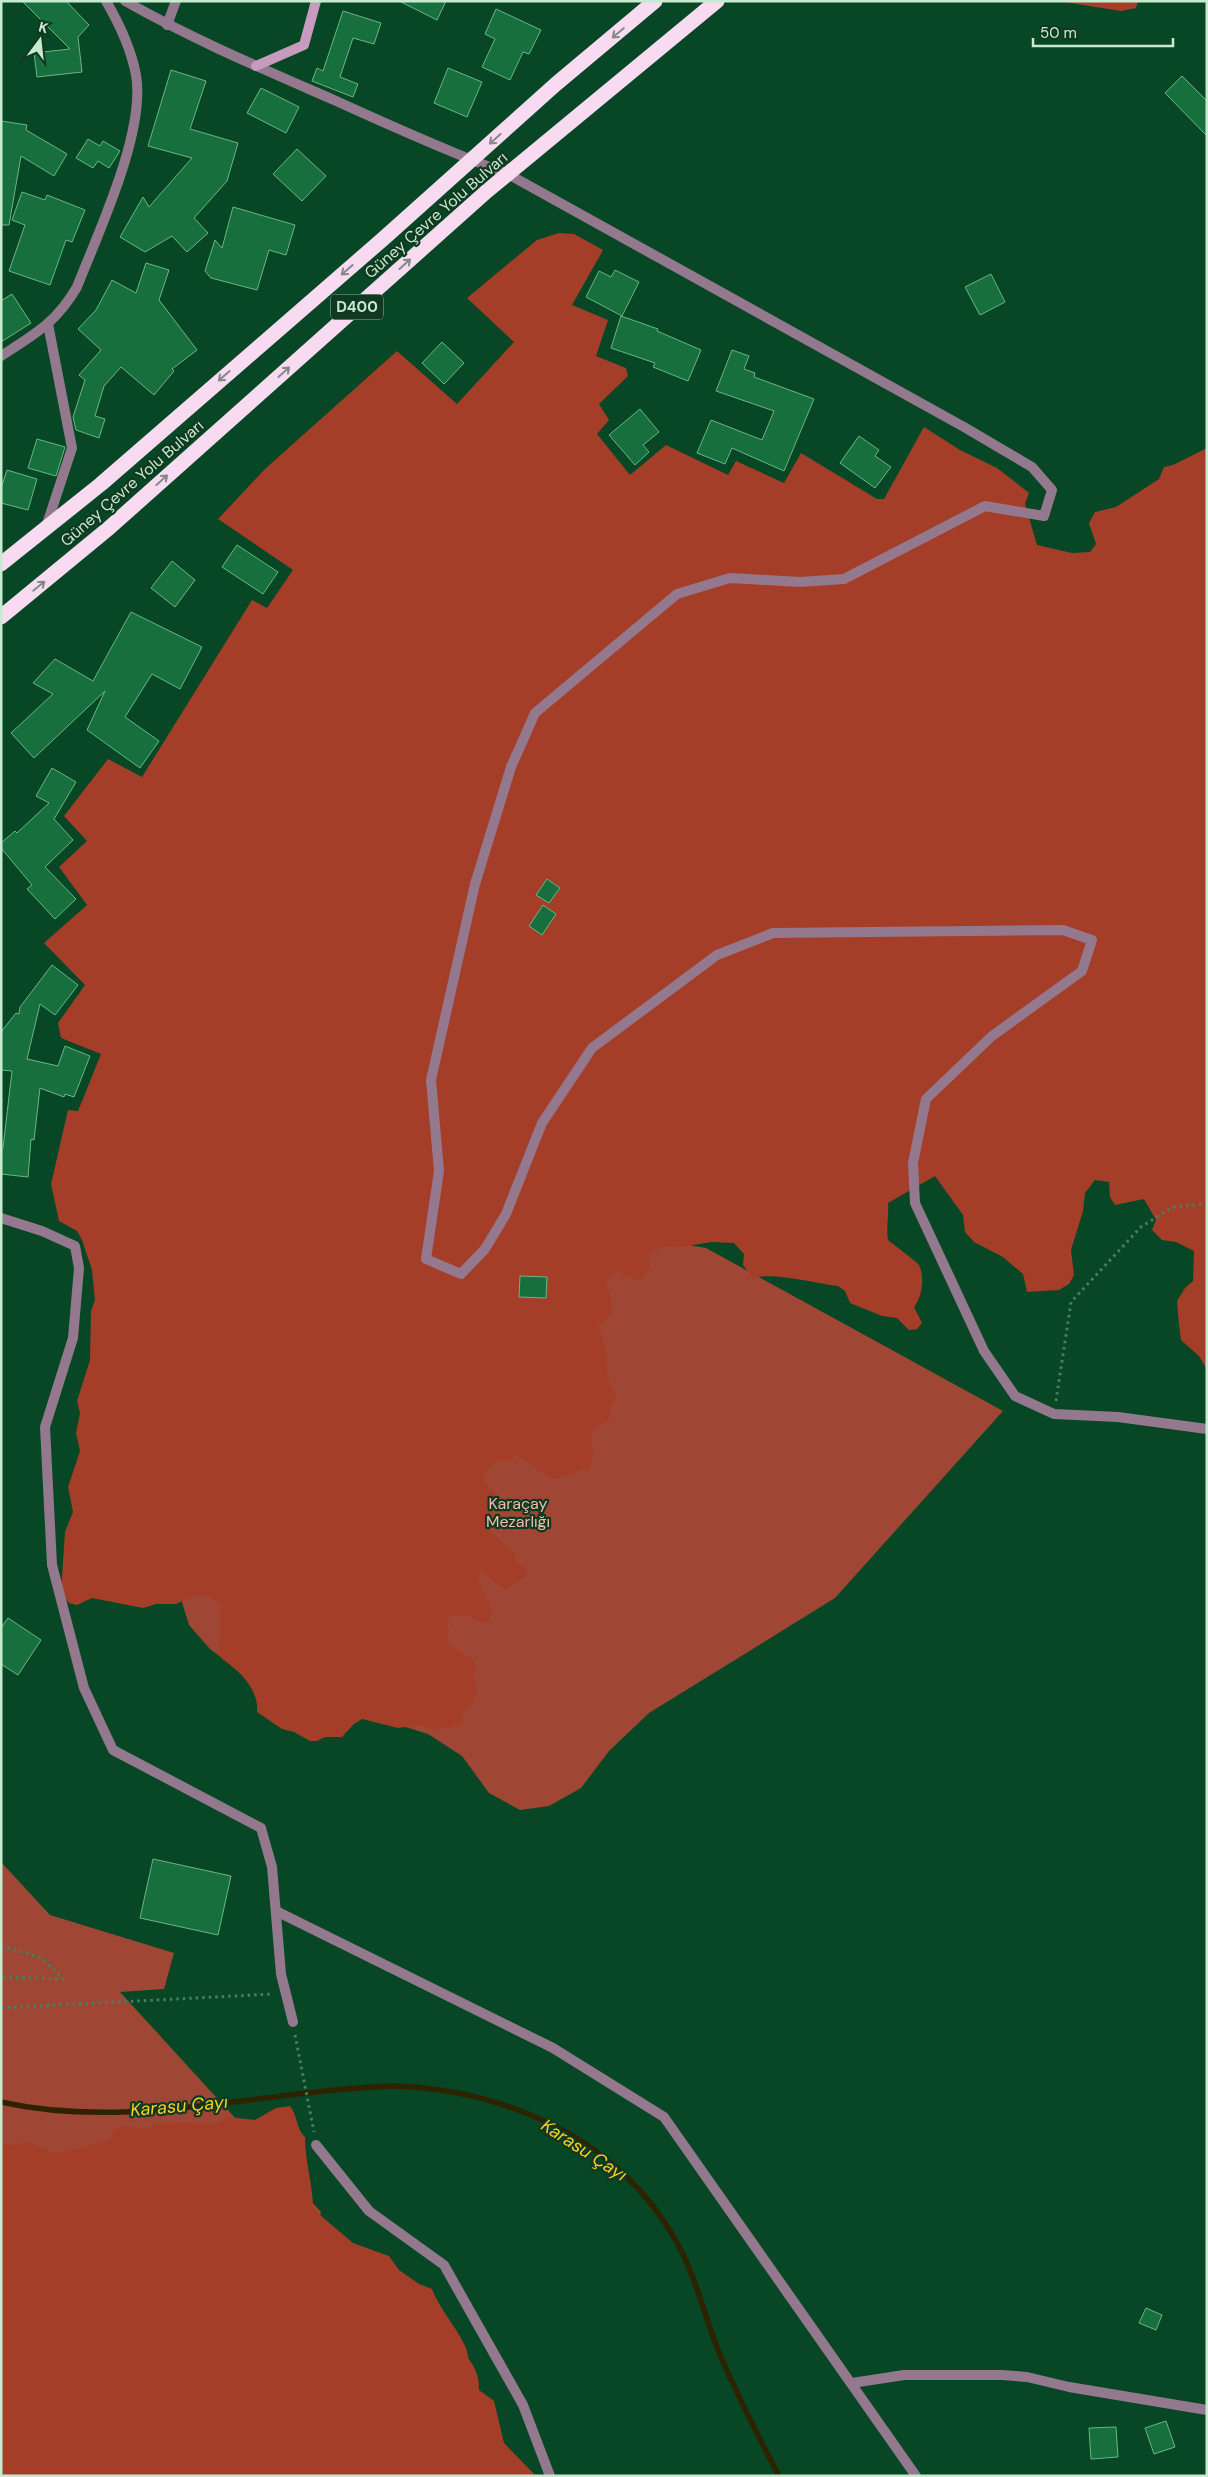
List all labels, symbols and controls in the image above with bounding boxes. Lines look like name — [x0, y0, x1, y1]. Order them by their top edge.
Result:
north arrow — [15, 15, 65, 65]
scale bar — [1033, 15, 1173, 47]
text: K — [37, 18, 50, 37]
text: 50 m — [1040, 23, 1077, 43]
one-way arrow — [611, 27, 624, 38]
one-way arrow — [488, 133, 501, 145]
street label: Güney Çevre Yolu Bulvarı — [360, 147, 512, 283]
one-way arrow — [399, 258, 412, 270]
one-way arrow — [341, 264, 354, 275]
road number: D400 — [331, 294, 383, 320]
one-way arrow — [277, 366, 290, 378]
one-way arrow — [218, 371, 231, 382]
street label: Güney Çevre Yolu Bulvarı — [56, 415, 208, 551]
one-way arrow — [156, 474, 169, 486]
one-way arrow — [32, 581, 45, 592]
park label: Karaçay Mezarlığı — [486, 1493, 550, 1532]
water label: Karasu Çayı — [129, 2090, 229, 2122]
water label: Karasu Çayı — [536, 2113, 632, 2187]

